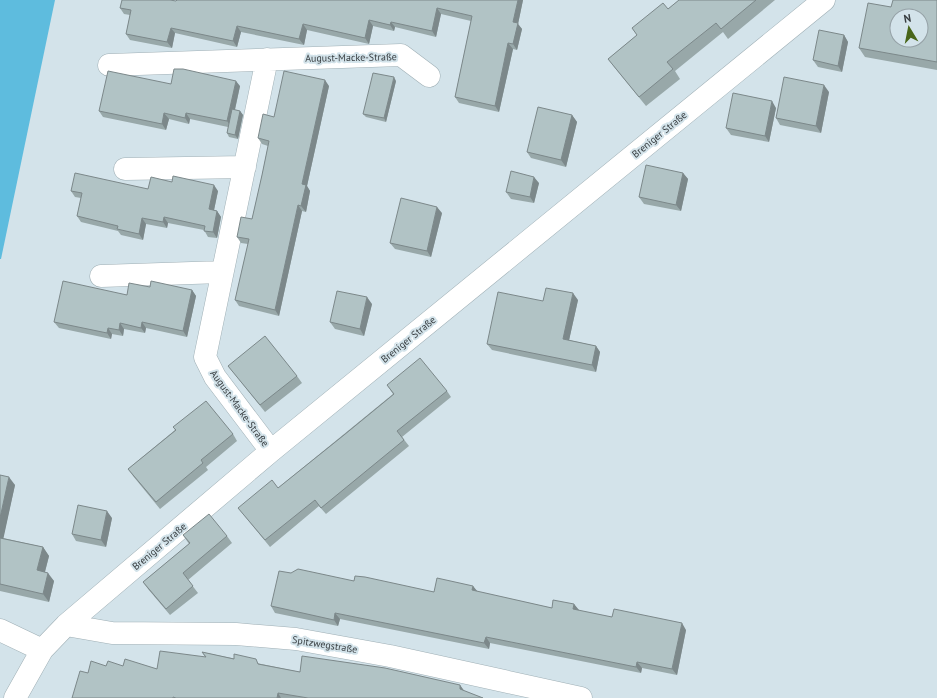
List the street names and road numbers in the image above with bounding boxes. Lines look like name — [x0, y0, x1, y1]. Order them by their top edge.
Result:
street label: August-Macke-Straße — [305, 50, 397, 65]
street label: Breniger Straße — [629, 108, 689, 161]
street label: Breniger Straße — [378, 313, 438, 366]
street label: August-Macke-Straße — [207, 367, 272, 449]
street label: Breniger Straße — [129, 520, 189, 573]
street label: Spitzwegstraße — [291, 633, 358, 656]

